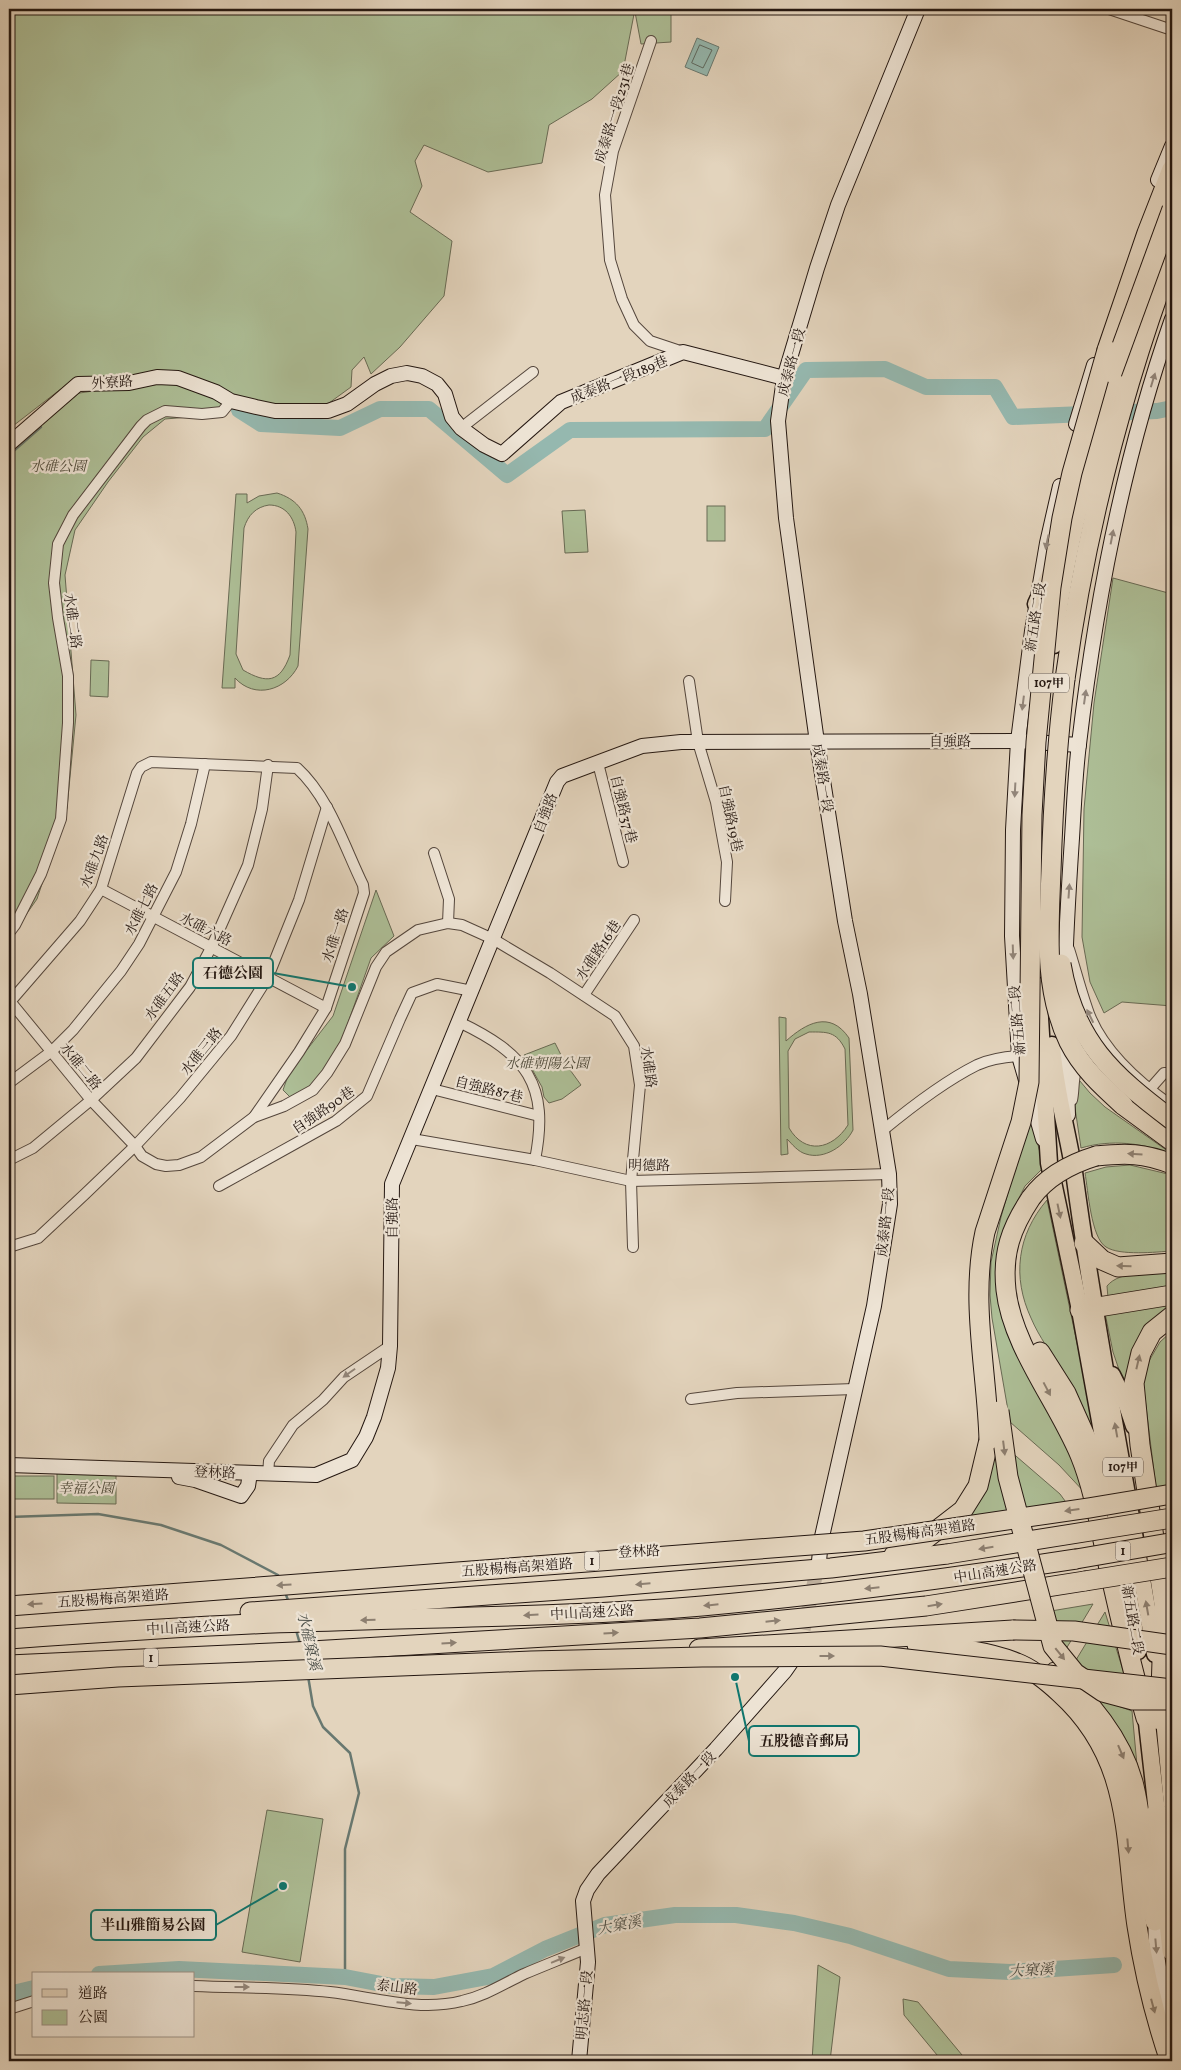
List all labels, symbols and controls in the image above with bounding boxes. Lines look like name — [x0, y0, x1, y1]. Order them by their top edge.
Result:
street label: 成泰路一段231巷 — [591, 61, 640, 166]
street label: 成泰路一段 — [774, 326, 811, 399]
street label: 成泰路一段189巷 — [568, 352, 671, 409]
one-way arrow — [1150, 372, 1158, 387]
street label: 外寮路 — [90, 373, 134, 394]
park label: 水碓公園 — [30, 458, 88, 477]
one-way arrow — [1109, 528, 1117, 544]
one-way arrow — [1043, 535, 1051, 550]
street label: 新五路二段 — [1022, 581, 1051, 653]
street label: 水碓二路 — [58, 592, 85, 650]
road number: 107甲 — [1029, 674, 1069, 692]
one-way arrow — [1082, 689, 1090, 705]
one-way arrow — [1019, 695, 1027, 711]
street label: 自強路 — [929, 733, 971, 752]
street label: 成泰路一段 — [807, 742, 836, 814]
street label: 自強路37巷 — [605, 773, 640, 846]
one-way arrow — [1011, 782, 1019, 798]
street label: 自強路19巷 — [713, 783, 746, 854]
street label: 自強路 — [530, 791, 563, 837]
street label: 水碓九路 — [77, 832, 114, 891]
street label: 水碓七路 — [121, 880, 164, 939]
one-way arrow — [1065, 883, 1073, 899]
street label: 水碓一路 — [319, 906, 354, 965]
street label: 水碓六路 — [176, 909, 235, 952]
street label: 水碓路16巷 — [572, 917, 626, 985]
one-way arrow — [1009, 944, 1017, 960]
callout: 石德公園 — [193, 958, 273, 988]
text: 石德公園 — [203, 964, 263, 985]
street label: 水碓五路 — [141, 969, 189, 1025]
street label: 新五路二段 — [1006, 984, 1031, 1056]
one-way arrow — [1086, 1008, 1095, 1023]
street label: 水碓三路 — [177, 1024, 227, 1080]
street label: 水碓二路 — [55, 1039, 105, 1095]
street label: 水碓路 — [635, 1045, 660, 1089]
park label: 水碓朝陽公園 — [505, 1055, 591, 1074]
street label: 自強路87巷 — [452, 1073, 525, 1108]
street label: 自強路90巷 — [289, 1083, 359, 1139]
one-way arrow — [1126, 1150, 1142, 1158]
street label: 明德路 — [628, 1157, 670, 1176]
street label: 成泰路一段 — [873, 1186, 900, 1258]
street label: 自強路 — [384, 1197, 403, 1239]
one-way arrow — [1055, 1204, 1063, 1219]
one-way arrow — [1116, 1262, 1132, 1270]
one-way arrow — [1135, 1354, 1143, 1370]
one-way arrow — [342, 1368, 356, 1378]
one-way arrow — [1043, 1382, 1051, 1396]
one-way arrow — [1112, 1422, 1120, 1438]
one-way arrow — [1000, 1440, 1008, 1456]
road number: 107甲 — [1103, 1458, 1143, 1476]
street label: 登林路 — [194, 1463, 236, 1484]
park label: 幸福公園 — [58, 1480, 116, 1499]
one-way arrow — [1064, 1507, 1080, 1515]
street label: 五股楊梅高架道路 — [863, 1516, 977, 1551]
street label: 登林路 — [618, 1542, 661, 1563]
road number: 1 — [1116, 1542, 1130, 1560]
one-way arrow — [978, 1545, 994, 1553]
road number: 1 — [584, 1552, 600, 1570]
street label: 五股楊梅高架道路 — [461, 1555, 574, 1582]
street label: 中山高速公路 — [952, 1557, 1038, 1588]
one-way arrow — [634, 1580, 650, 1588]
one-way arrow — [276, 1581, 292, 1589]
one-way arrow — [864, 1584, 880, 1592]
street label: 新五路二段 — [1116, 1584, 1147, 1656]
street label: 五股楊梅高架道路 — [57, 1586, 170, 1613]
one-way arrow — [1143, 1599, 1151, 1615]
one-way arrow — [26, 1600, 42, 1608]
one-way arrow — [927, 1600, 943, 1608]
one-way arrow — [702, 1601, 718, 1609]
street label: 中山高速公路 — [550, 1602, 635, 1625]
water label: 水確窠溪 — [291, 1610, 325, 1675]
one-way arrow — [523, 1611, 539, 1619]
one-way arrow — [360, 1616, 376, 1624]
street label: 中山高速公路 — [146, 1617, 231, 1640]
one-way arrow — [766, 1617, 782, 1625]
one-way arrow — [604, 1629, 620, 1637]
one-way arrow — [441, 1638, 457, 1646]
one-way arrow — [1054, 1647, 1065, 1660]
road number: 1 — [144, 1649, 158, 1668]
one-way arrow — [819, 1652, 835, 1660]
callout: 五股德音郵局 — [749, 1726, 859, 1756]
text: 五股德音郵局 — [759, 1732, 849, 1753]
one-way arrow — [1117, 1745, 1125, 1760]
street label: 成泰路一段 — [659, 1748, 721, 1812]
one-way arrow — [1124, 1838, 1132, 1854]
callout: 半山雅簡易公園 — [91, 1910, 216, 1940]
water label: 大窠溪 — [595, 1911, 645, 1941]
text: 半山雅簡易公園 — [100, 1916, 206, 1937]
one-way arrow — [1153, 1938, 1161, 1954]
one-way arrow — [550, 1956, 565, 1964]
water label: 大窠溪 — [1008, 1960, 1056, 1983]
street label: 明志路一段 — [573, 1969, 598, 2041]
legend — [32, 1972, 195, 2038]
street label: 泰山路 — [375, 1977, 419, 2000]
one-way arrow — [235, 1983, 251, 1991]
text: 道路 — [78, 1984, 108, 2005]
one-way arrow — [396, 1999, 412, 2007]
one-way arrow — [1150, 1999, 1158, 2014]
text: 公園 — [78, 2008, 108, 2029]

